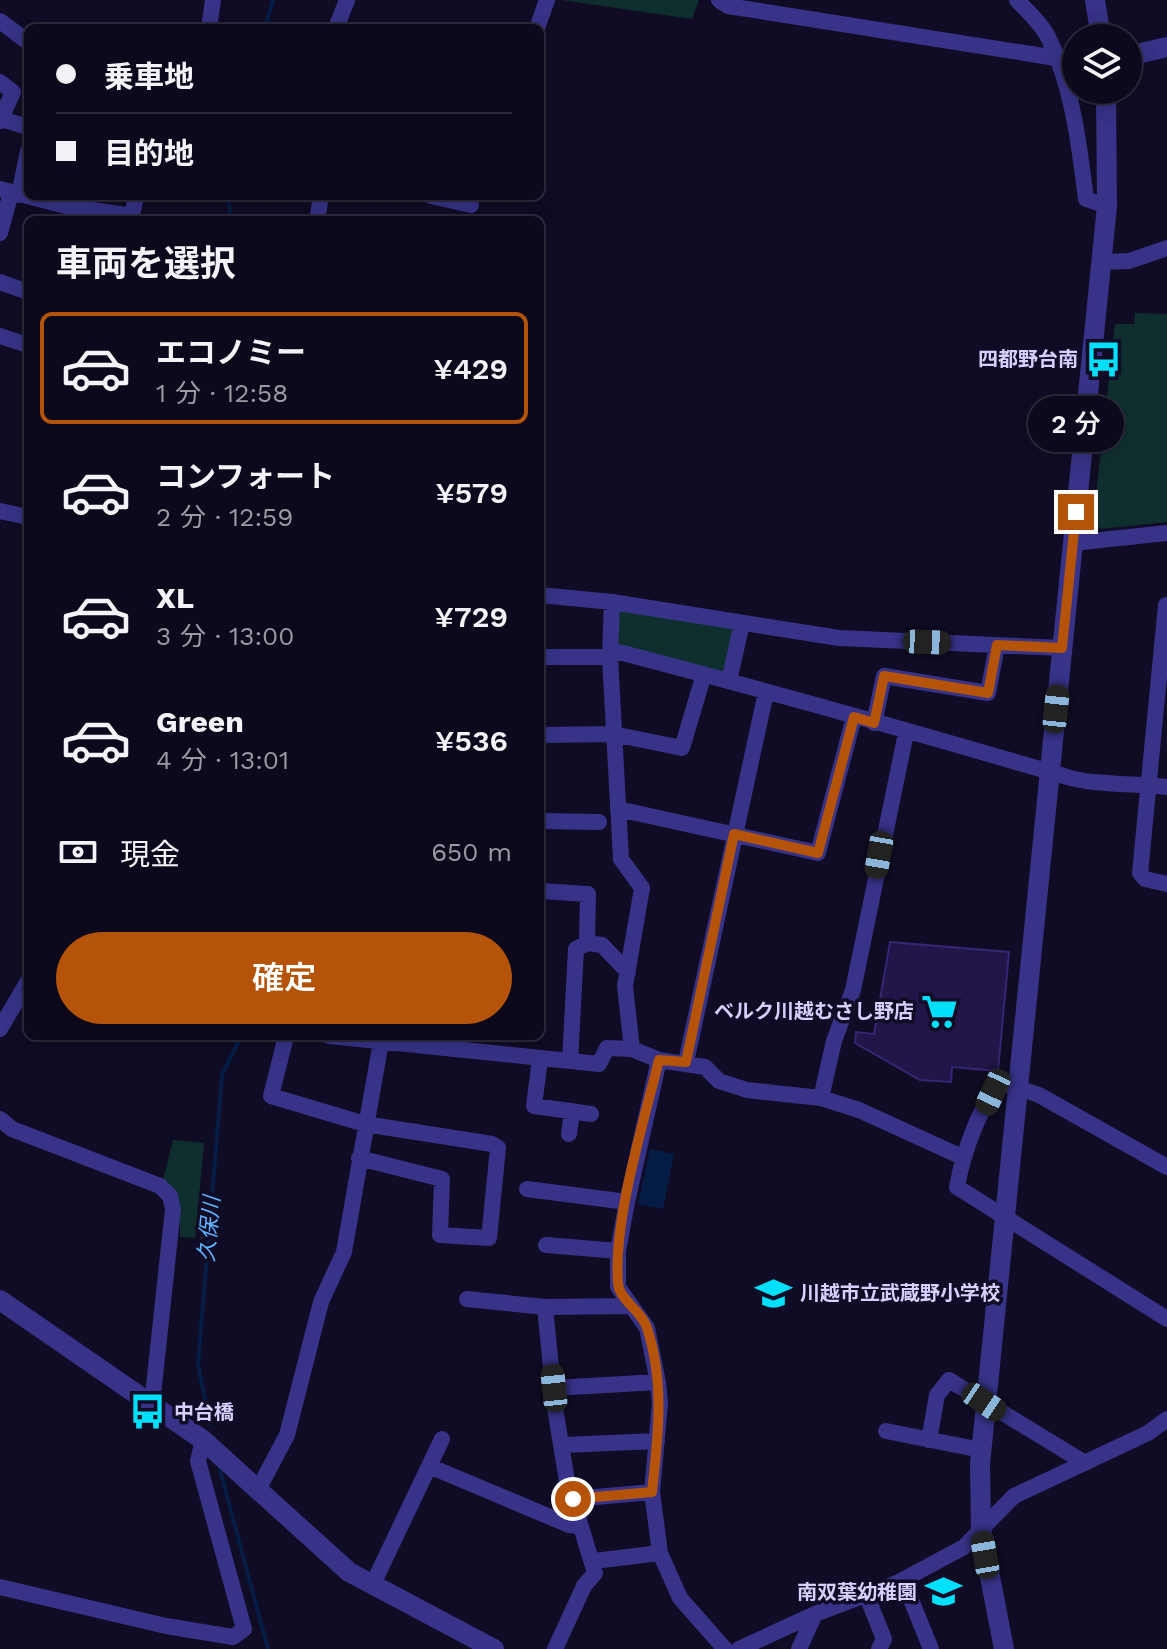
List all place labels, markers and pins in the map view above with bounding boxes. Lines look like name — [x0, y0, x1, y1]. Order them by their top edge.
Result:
bus stop icon: 四都野台南 — [1085, 340, 1123, 378]
place label: 四都野台南 — [978, 347, 1078, 371]
supermarket icon: ベルク川越むさし野店 — [921, 992, 959, 1030]
place label: ベルク川越むさし野店 — [714, 999, 914, 1023]
school or university icon: 川越市立武蔵野小学校 — [755, 1274, 793, 1312]
place label: 川越市立武蔵野小学校 — [800, 1281, 1000, 1305]
bus stop icon: 中台橋 — [129, 1393, 167, 1431]
place label: 中台橋 — [174, 1400, 234, 1424]
school or university icon: 南双葉幼稚園 — [924, 1573, 962, 1611]
place label: 南双葉幼稚園 — [797, 1580, 917, 1604]

